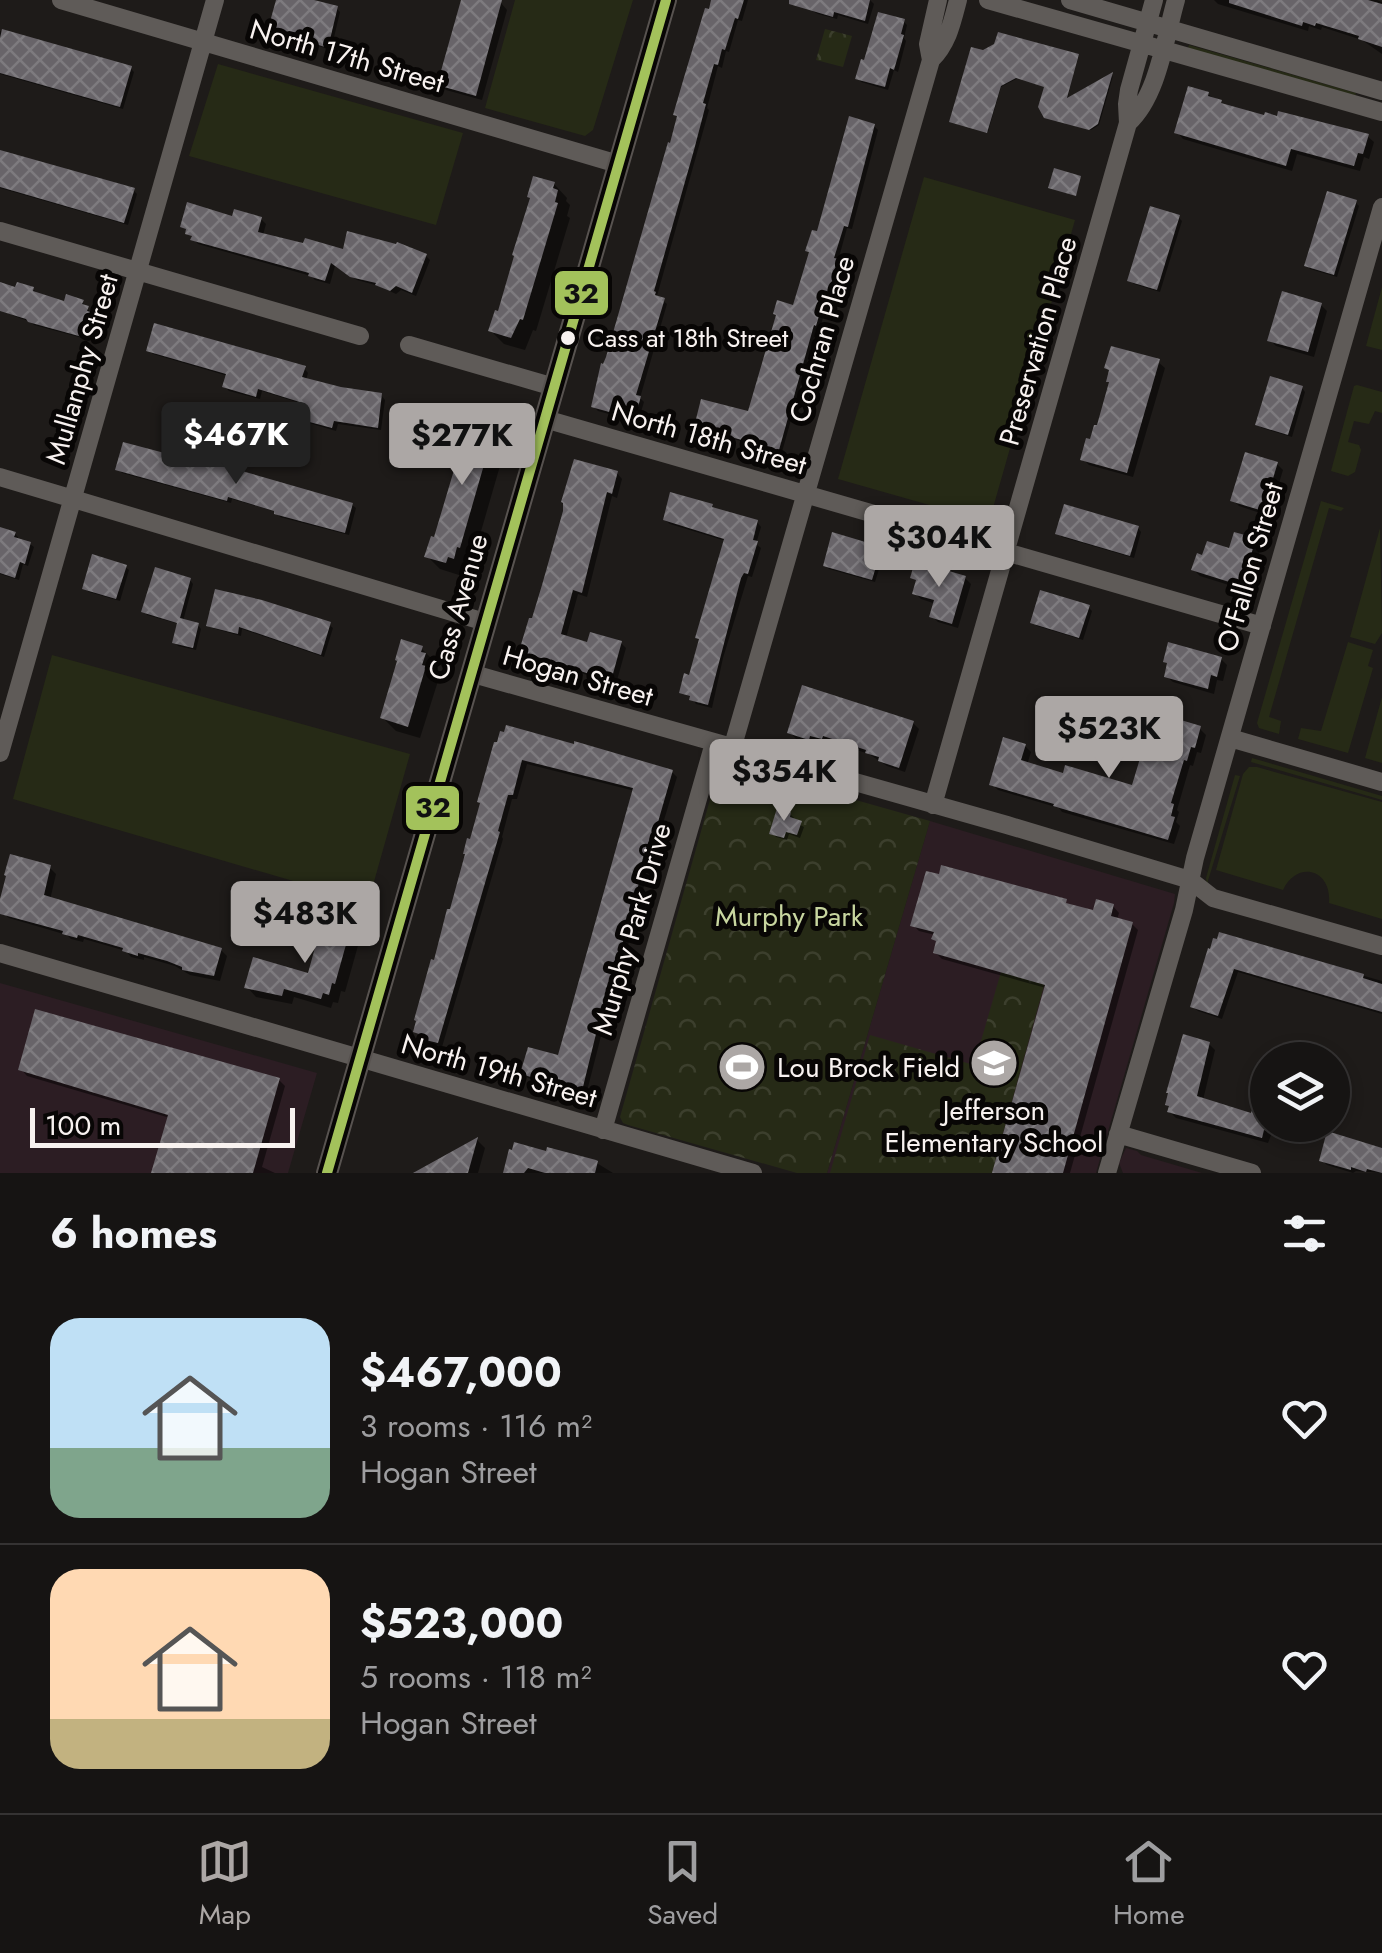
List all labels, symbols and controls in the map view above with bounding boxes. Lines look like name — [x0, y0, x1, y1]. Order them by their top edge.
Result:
street label: North 17th Street — [245, 9, 449, 103]
street label: Preservation Place — [989, 232, 1087, 450]
street label: Cochran Place — [779, 251, 865, 427]
street label: Mullanphy Street — [35, 269, 129, 469]
line badge: 32 — [553, 269, 610, 317]
text: 32 — [563, 273, 599, 314]
place label: Cass at 18th Street — [587, 319, 789, 357]
marker: Cass at 18th Street — [558, 328, 578, 348]
street label: North 18th Street — [607, 391, 811, 485]
pin: $467K — [166, 402, 306, 487]
pin: $277K — [392, 403, 532, 488]
text: $467K — [183, 411, 289, 457]
text: $277K — [411, 412, 513, 458]
street label: O'Fallon Street — [1206, 477, 1294, 657]
pin: $304K — [869, 505, 1009, 590]
text: $304K — [886, 514, 992, 560]
street label: Cass Avenue — [418, 529, 498, 685]
street label: Hogan Street — [498, 635, 658, 717]
pin: $523K — [1039, 696, 1179, 781]
text: $523K — [1057, 705, 1161, 751]
pin: $354K — [714, 739, 854, 824]
text: $354K — [731, 748, 837, 794]
line badge: 32 — [404, 784, 461, 832]
text: 32 — [415, 787, 451, 828]
street label: Murphy Park Drive — [582, 818, 682, 1040]
pin: $483K — [235, 881, 375, 966]
text: $483K — [253, 890, 357, 936]
park label: Murphy Park — [715, 896, 864, 937]
street label: North 19th Street — [396, 1023, 602, 1119]
school or university icon: Jefferson Elementary School — [968, 1037, 1020, 1089]
sports icon: Lou Brock Field — [716, 1041, 768, 1093]
map controls — [1250, 1042, 1350, 1142]
button: layers — [1250, 1042, 1350, 1142]
place label: Lou Brock Field — [777, 1047, 960, 1088]
place label: Jefferson Elementary School — [884, 1090, 1104, 1163]
scale bar — [30, 1103, 295, 1148]
text: 100 m — [45, 1105, 121, 1146]
text: 6 homes — [50, 1203, 217, 1264]
icon: filters — [1277, 1206, 1332, 1261]
text: $467,000 — [360, 1342, 562, 1403]
icon: home — [130, 1358, 250, 1478]
icon: heart — [1277, 1391, 1332, 1446]
text: 3 rooms · 116 m² — [360, 1403, 592, 1449]
text: Hogan Street — [360, 1449, 537, 1495]
text: $523,000 — [360, 1593, 563, 1654]
icon: home — [130, 1609, 250, 1729]
icon: heart — [1277, 1642, 1332, 1697]
text: 5 rooms · 118 m² — [360, 1654, 592, 1700]
text: Hogan Street — [360, 1700, 537, 1746]
tab: Map — [197, 1834, 252, 1935]
tab: Saved — [647, 1834, 718, 1935]
tab: Home — [1113, 1834, 1185, 1935]

